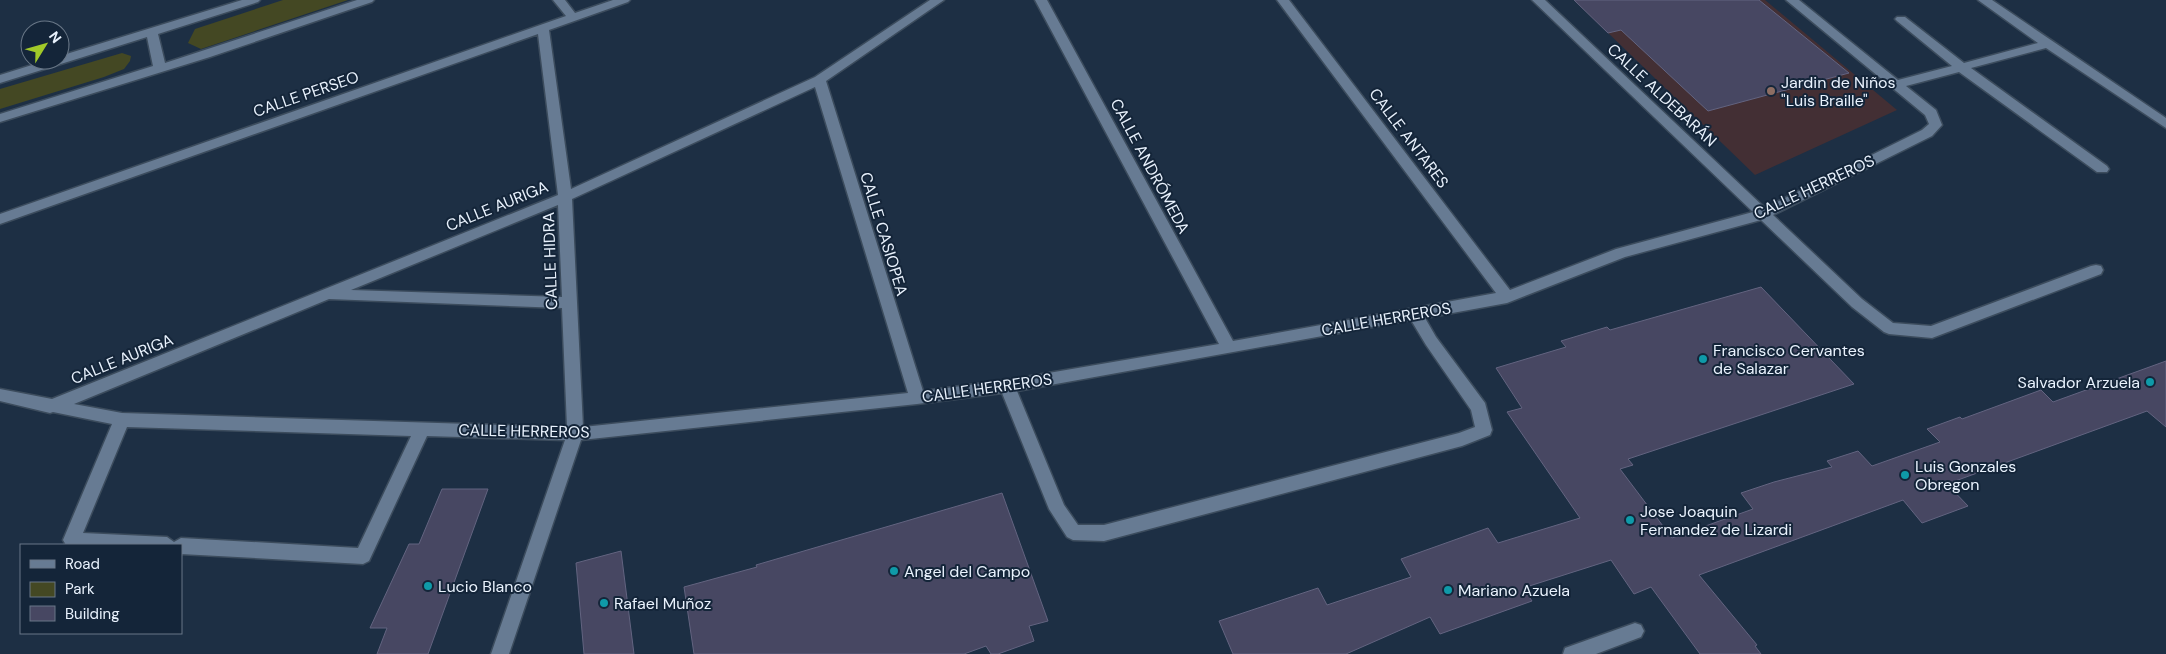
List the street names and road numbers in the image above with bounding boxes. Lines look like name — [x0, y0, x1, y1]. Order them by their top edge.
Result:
street label: CALLE ALDEBARÁN — [1603, 39, 1721, 151]
street label: CALLE PERSEO — [250, 66, 362, 122]
street label: CALLE ANTARES — [1365, 84, 1453, 192]
street label: CALLE ANDRÓMEDA — [1106, 95, 1195, 237]
street label: CALLE HERREROS — [1750, 150, 1878, 224]
street label: CALLE CASIOPEA — [855, 170, 913, 299]
street label: CALLE AURIGA — [443, 176, 552, 236]
street label: CALLE HIDRA — [538, 211, 562, 310]
street label: CALLE HERREROS — [1320, 297, 1452, 341]
street label: CALLE AURIGA — [68, 329, 177, 389]
street label: CALLE HERREROS — [921, 368, 1053, 408]
street label: CALLE HERREROS — [458, 419, 590, 443]

